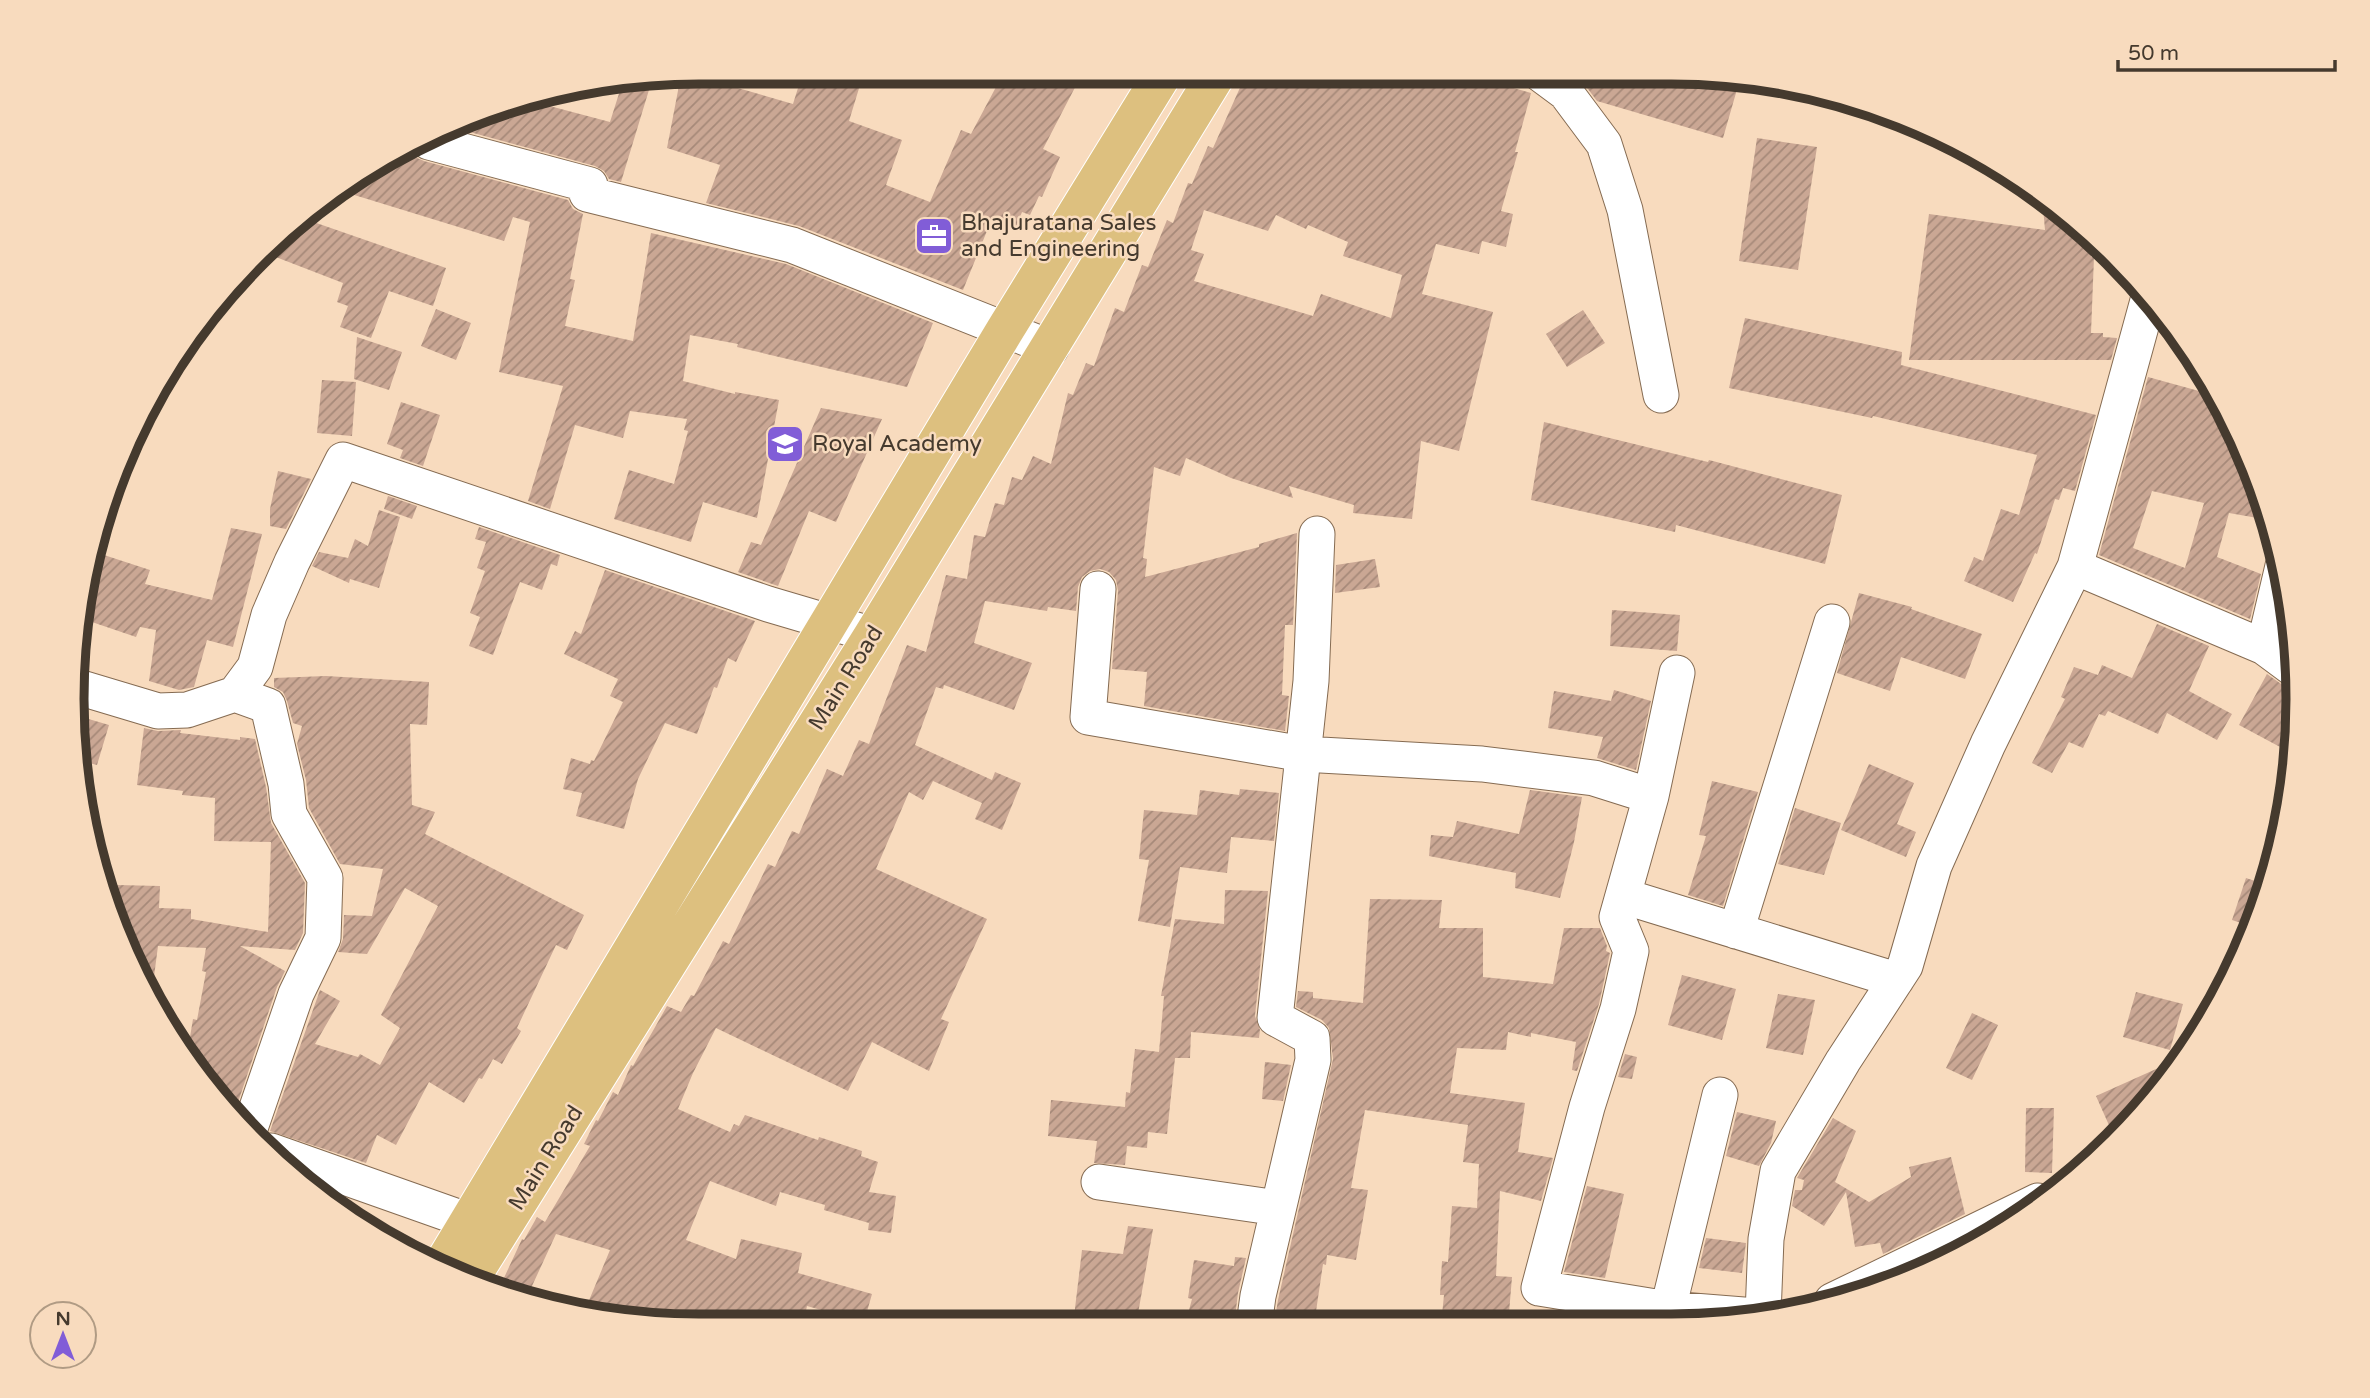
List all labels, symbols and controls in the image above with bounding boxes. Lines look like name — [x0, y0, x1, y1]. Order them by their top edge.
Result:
scale bar — [2118, 28, 2335, 72]
text: 50 m — [2128, 41, 2179, 66]
place label: Bhajuratana Sales and Engineering — [961, 209, 1157, 263]
office icon: Bhajuratana Sales and Engineering — [913, 215, 955, 257]
school or university icon: Royal Academy — [764, 423, 806, 465]
place label: Royal Academy — [812, 430, 982, 458]
street label: Main Road — [803, 620, 889, 736]
street label: Main Road — [503, 1100, 589, 1216]
north arrow — [28, 1300, 98, 1370]
text: N — [55, 1308, 71, 1330]

